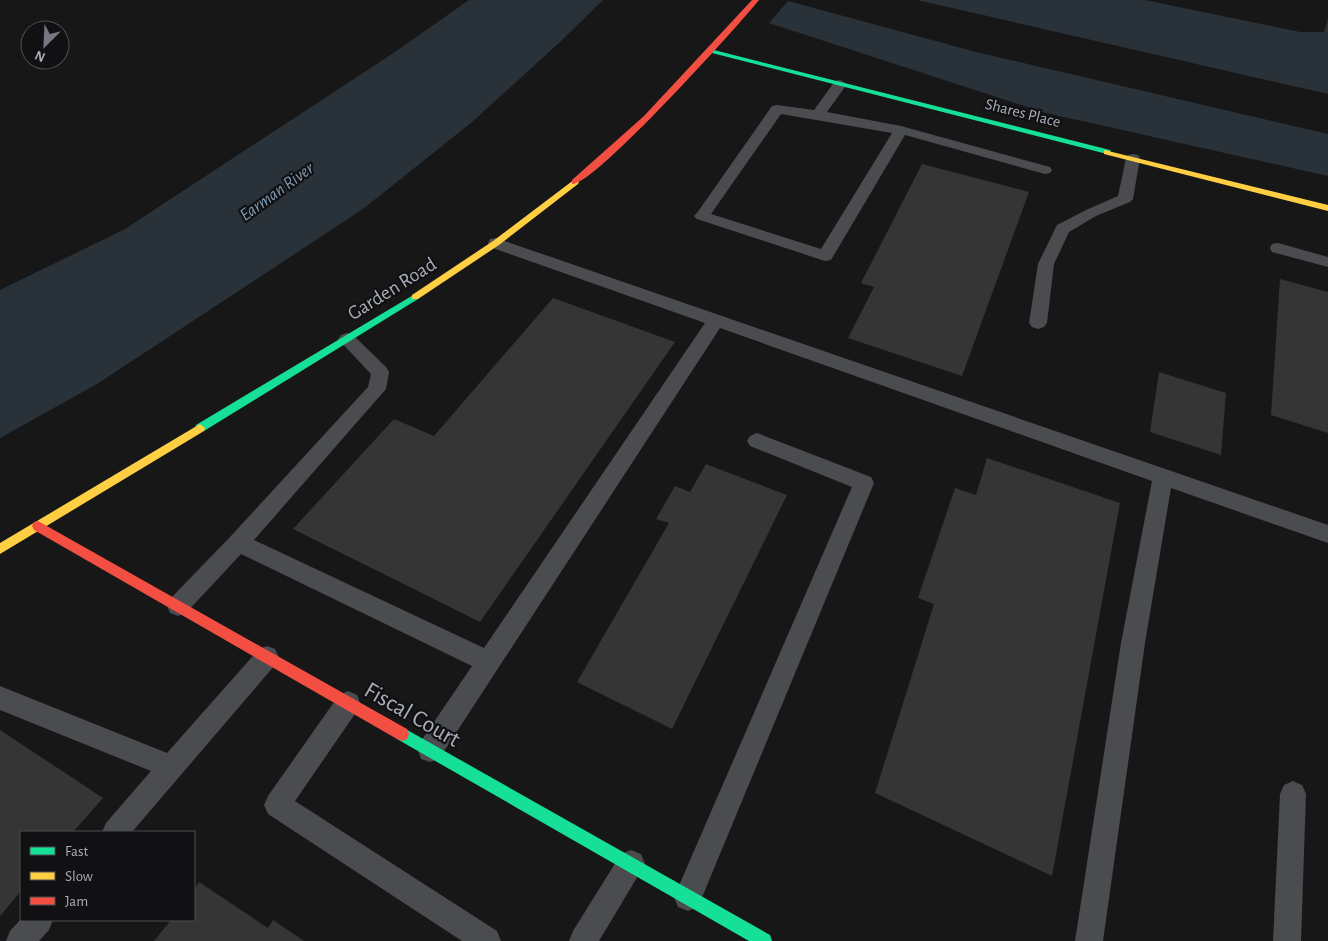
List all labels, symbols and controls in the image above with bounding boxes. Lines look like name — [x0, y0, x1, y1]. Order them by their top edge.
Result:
north arrow — [20, 20, 70, 70]
text: N — [33, 48, 47, 64]
street label: Shares Place — [984, 96, 1062, 130]
water label: Earman River — [237, 159, 318, 225]
street label: Garden Road — [344, 254, 440, 324]
street label: Fiscal Court — [360, 678, 464, 752]
legend — [20, 831, 195, 921]
text: Fast — [65, 844, 89, 859]
text: Slow — [65, 869, 93, 884]
text: Jam — [65, 894, 88, 909]

